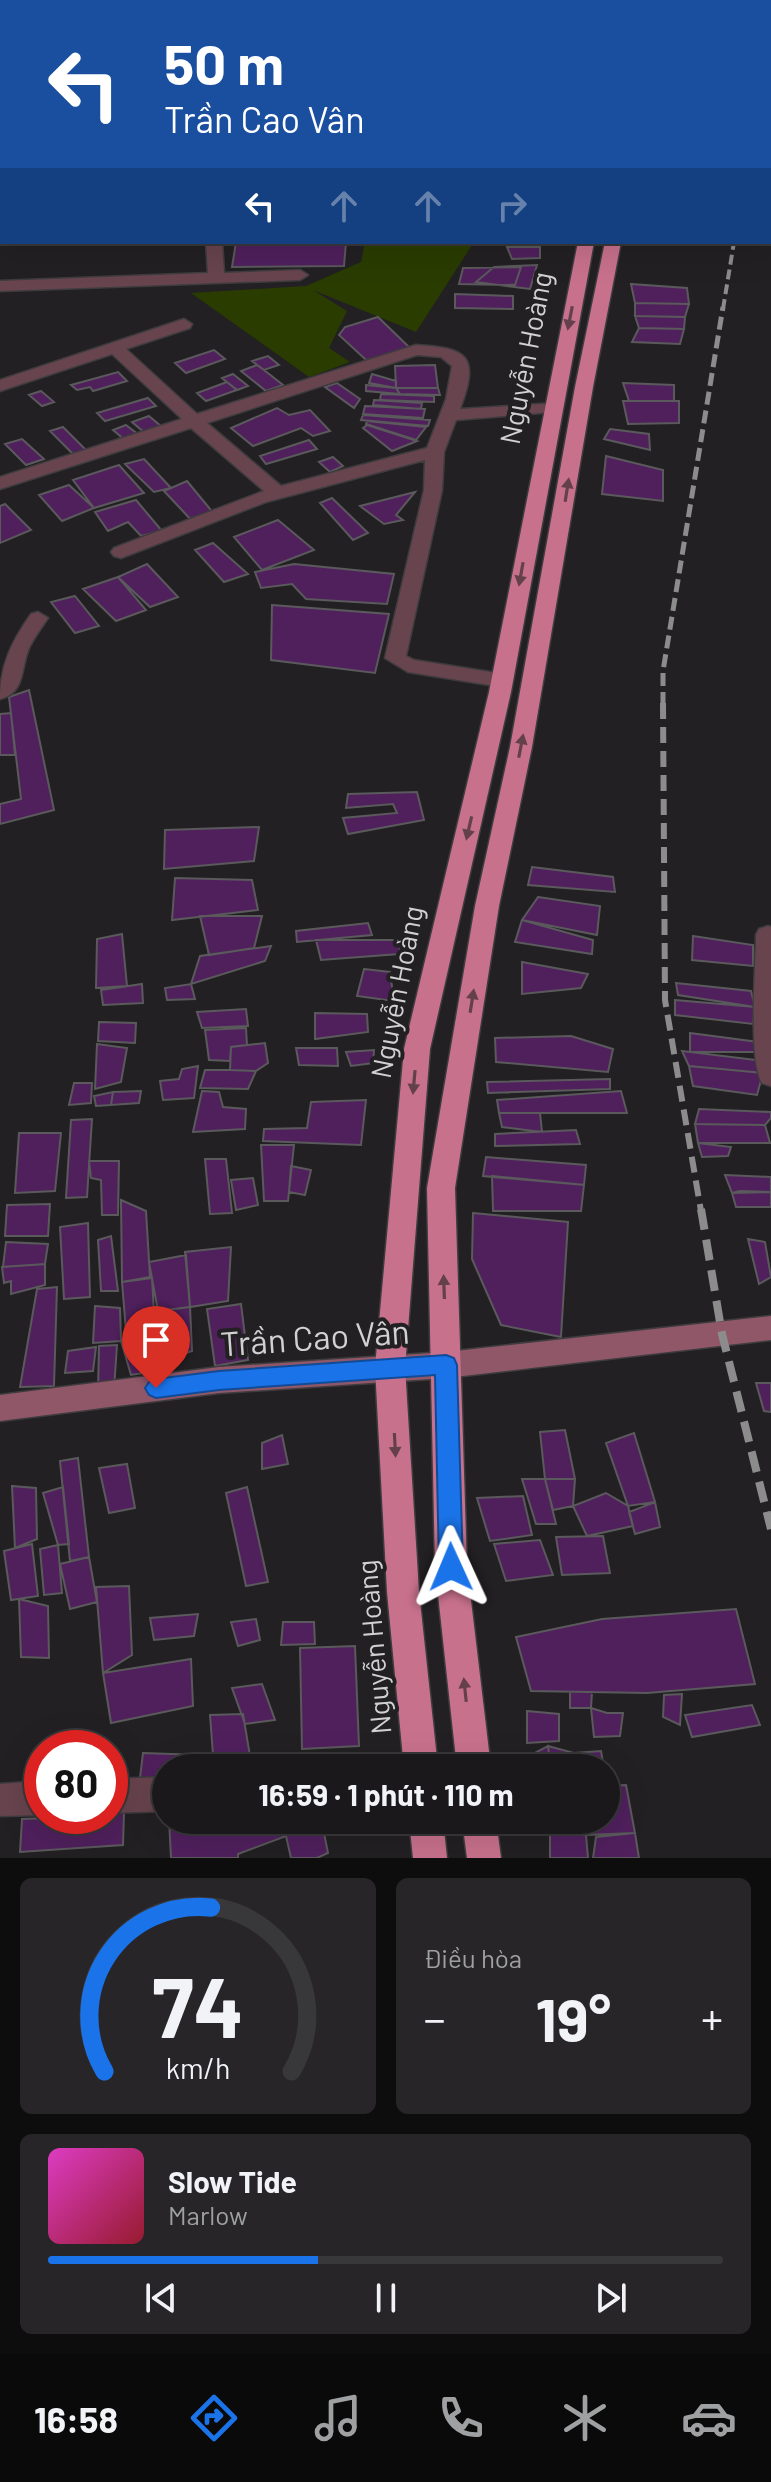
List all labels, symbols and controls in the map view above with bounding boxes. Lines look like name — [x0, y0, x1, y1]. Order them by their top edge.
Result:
text: 50 m — [164, 29, 284, 96]
icon: left — [32, 32, 136, 136]
text: Trần Cao Vân — [164, 97, 365, 140]
icon: left — [238, 184, 282, 228]
icon: ahead — [322, 184, 366, 228]
icon: ahead — [406, 184, 450, 228]
icon: right — [490, 184, 534, 228]
street label: Nguyễn Hoàng — [492, 269, 558, 447]
one-way arrow — [563, 306, 576, 331]
one-way arrow — [561, 477, 573, 502]
one-way arrow — [515, 562, 527, 587]
one-way arrow — [516, 733, 528, 758]
one-way arrow — [462, 816, 475, 841]
street label: Nguyễn Hoàng — [363, 903, 429, 1081]
one-way arrow — [466, 988, 479, 1013]
one-way arrow — [407, 1070, 420, 1095]
one-way arrow — [437, 1274, 450, 1299]
pin — [122, 1306, 190, 1388]
street label: Trần Cao Vân — [219, 1309, 411, 1364]
icon: arrive — [134, 1318, 178, 1362]
one-way arrow — [389, 1433, 402, 1458]
position arrow — [409, 1525, 493, 1609]
street label: Nguyễn Hoàng — [348, 1558, 398, 1736]
one-way arrow — [458, 1678, 471, 1703]
speed limit sign: 80 — [24, 1730, 128, 1834]
text: 16:59 · 1 phút · 110 m — [258, 1776, 514, 1812]
text: Điều hòa — [424, 1942, 522, 1973]
text: 74 — [152, 1955, 244, 2055]
text: 19° — [535, 1982, 611, 2054]
text: − — [424, 1991, 446, 2044]
text: + — [701, 1991, 723, 2044]
text: km/h — [165, 2050, 230, 2085]
text: Slow Tide — [168, 2163, 297, 2199]
text: Marlow — [168, 2199, 248, 2230]
icon: previous — [139, 2276, 183, 2320]
icon: pause — [364, 2276, 408, 2320]
icon: next — [589, 2276, 633, 2320]
icon: directions — [186, 2390, 242, 2446]
icon: music — [310, 2390, 366, 2446]
icon: phone — [433, 2390, 489, 2446]
icon: climate — [557, 2390, 613, 2446]
icon: car — [681, 2390, 737, 2446]
text: 16:58 — [34, 2397, 118, 2440]

